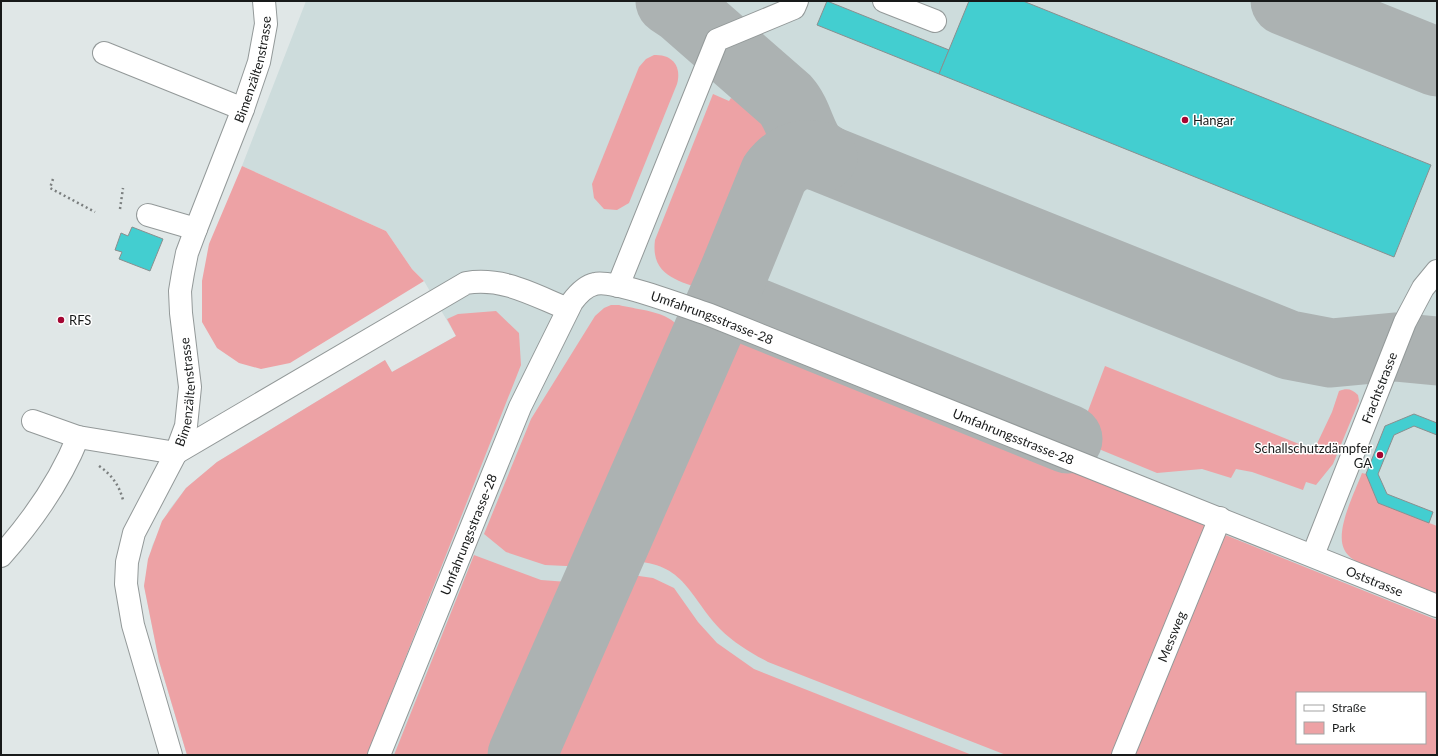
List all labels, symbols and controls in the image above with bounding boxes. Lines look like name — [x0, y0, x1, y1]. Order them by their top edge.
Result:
street label: Bimenzältenstrasse — [230, 15, 274, 125]
place label: Hangar — [1193, 112, 1235, 128]
marker: Hangar — [1180, 115, 1190, 125]
street label: Umfahrungsstrasse-28 — [649, 287, 776, 347]
place label: RFS — [69, 312, 91, 328]
marker: RFS — [56, 315, 66, 325]
street label: Bimenzältenstrasse — [171, 336, 198, 449]
street label: Frachtstrasse — [1358, 349, 1400, 426]
street label: Umfahrungsstrasse-28 — [950, 405, 1076, 468]
place label: Schallschutzdämpfer GA — [1255, 440, 1372, 471]
marker: Schallschutzdämpfer GA — [1375, 450, 1385, 460]
street label: Umfahrungsstrasse-28 — [437, 471, 500, 597]
street label: Oststrasse — [1344, 562, 1406, 600]
street label: Messweg — [1154, 608, 1189, 664]
legend — [1296, 692, 1426, 744]
text: Straße — [1332, 700, 1366, 715]
text: Park — [1332, 720, 1356, 735]

